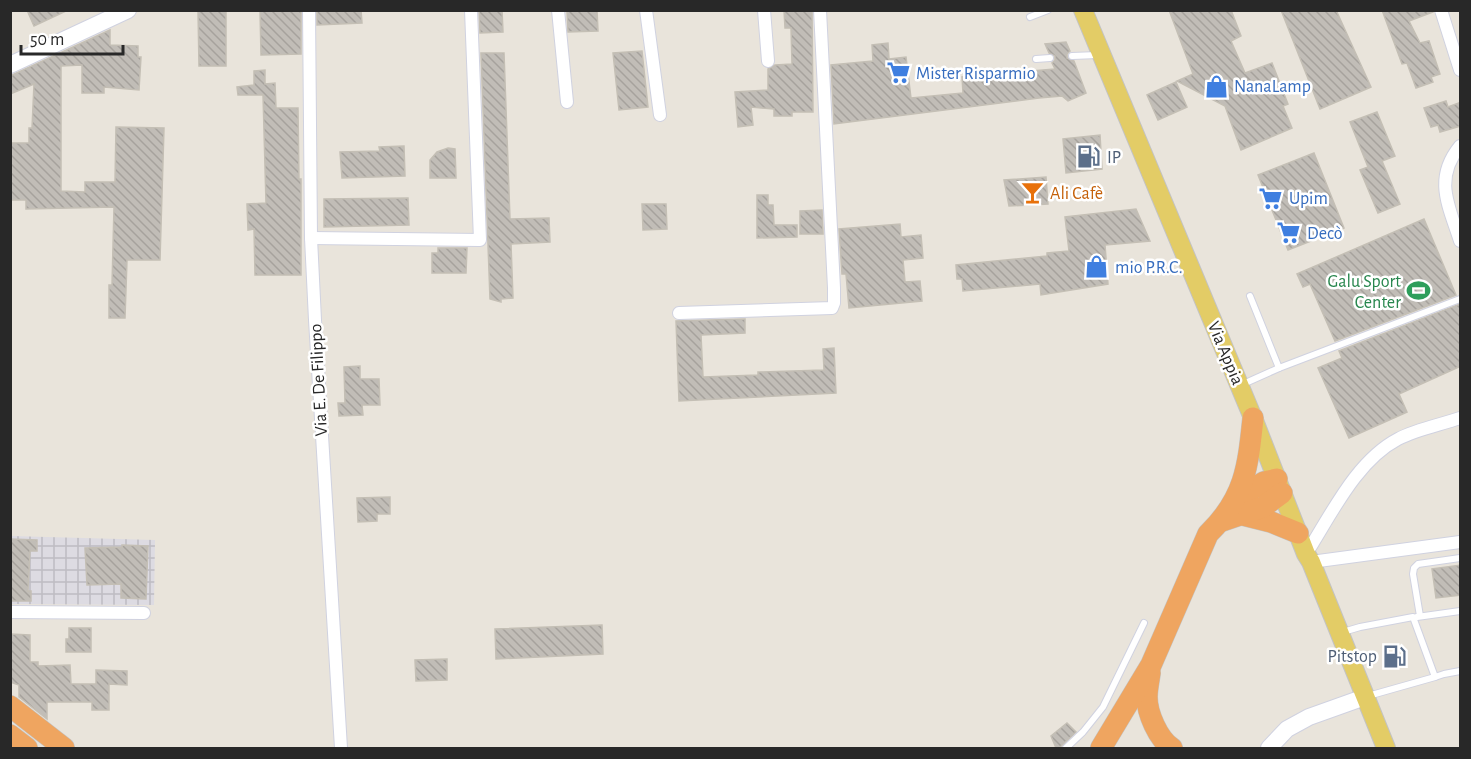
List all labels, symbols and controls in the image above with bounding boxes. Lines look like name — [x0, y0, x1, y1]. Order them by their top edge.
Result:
scale bar — [21, 18, 123, 56]
text: 50 m — [30, 31, 64, 49]
supermarket icon: Mister Risparmio — [885, 60, 911, 86]
place label: Mister Risparmio — [916, 65, 1036, 83]
shop icon: NanaLamp — [1203, 73, 1229, 99]
place label: NanaLamp — [1234, 78, 1311, 96]
fuel station icon: IP — [1076, 144, 1102, 170]
place label: IP — [1107, 149, 1121, 167]
bar icon: Ali Cafè — [1019, 180, 1045, 206]
place label: Ali Cafè — [1050, 185, 1103, 203]
supermarket icon: Upim — [1258, 185, 1284, 211]
place label: Upim — [1289, 190, 1328, 208]
supermarket icon: Decò — [1276, 220, 1302, 246]
place label: Decò — [1307, 225, 1343, 243]
shop icon: mio P.R.C. — [1084, 254, 1110, 280]
place label: mio P.R.C. — [1115, 259, 1183, 277]
place label: Galu Sport Center — [1328, 273, 1401, 312]
sports icon: Galu Sport Center — [1406, 278, 1432, 304]
street label: Via Appia — [1204, 319, 1246, 388]
street label: Via E. De Filippo — [307, 323, 331, 437]
fuel station icon: Pitstop — [1382, 643, 1408, 669]
place label: Pitstop — [1327, 648, 1377, 666]

